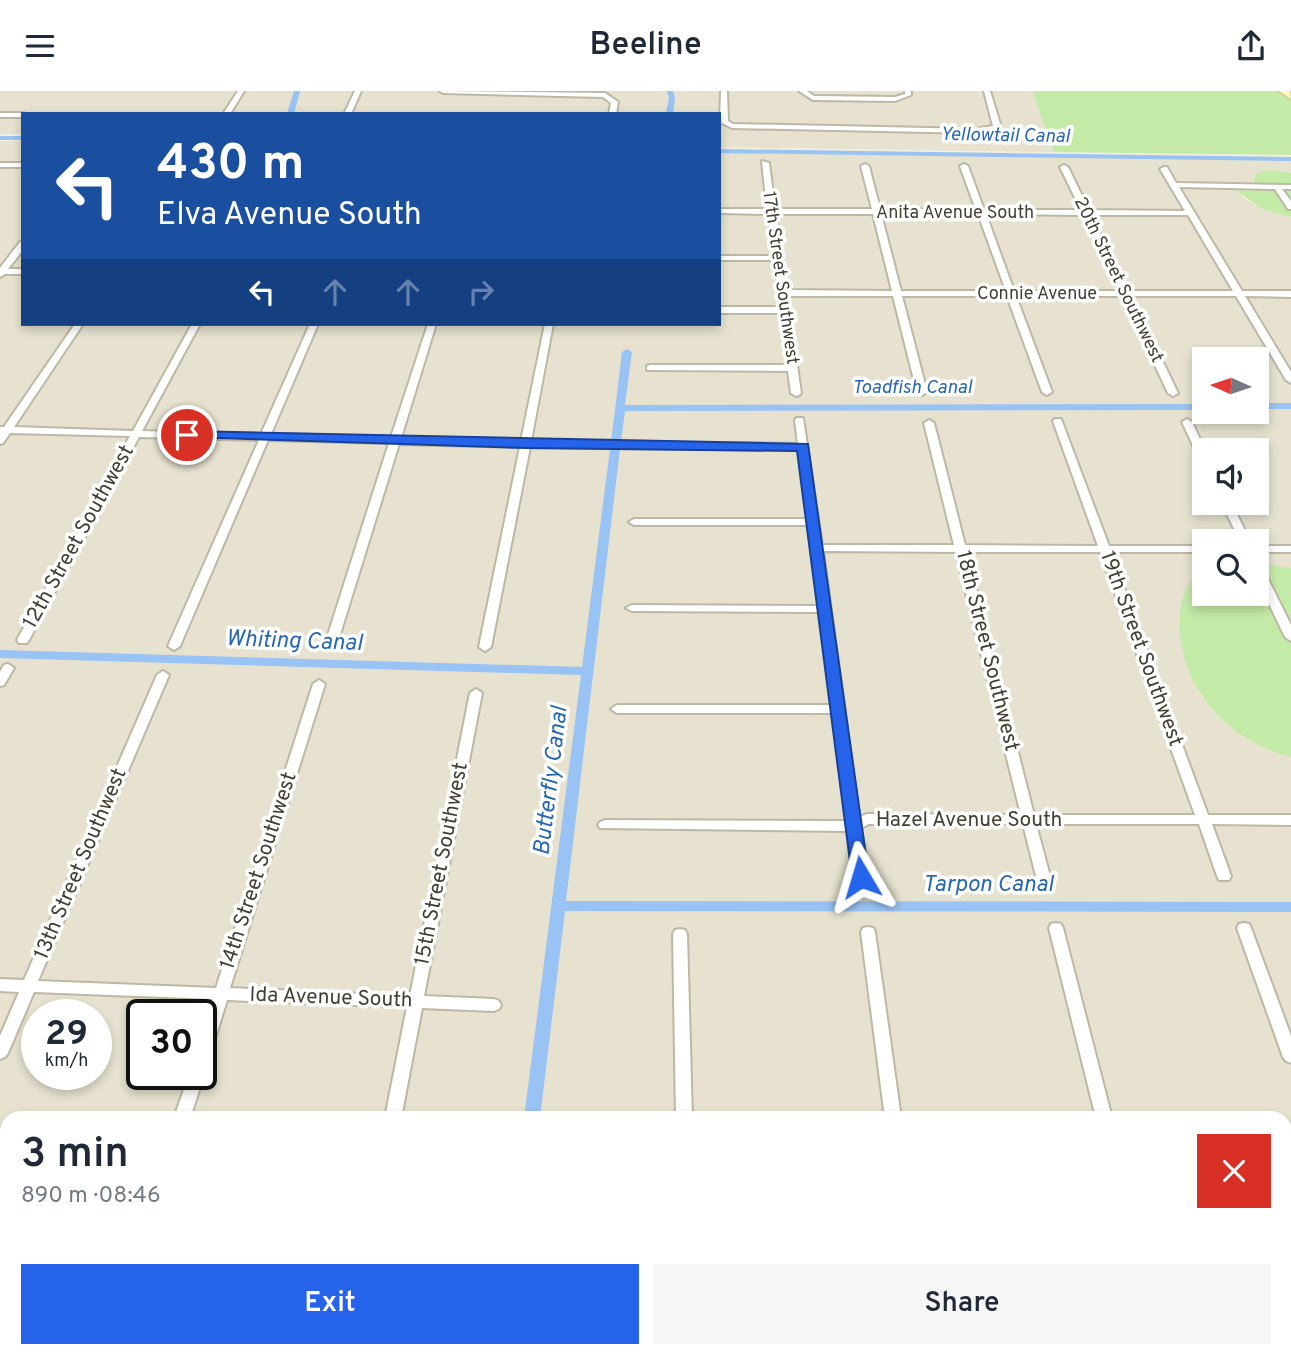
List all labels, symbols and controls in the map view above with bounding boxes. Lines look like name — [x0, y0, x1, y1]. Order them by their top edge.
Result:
text: Beeline — [589, 26, 702, 66]
icon: menu — [21, 27, 59, 65]
icon: share — [1232, 27, 1270, 65]
water label: Yellowtail Canal — [940, 123, 1071, 149]
text: 430 m — [157, 135, 305, 197]
icon: left — [42, 140, 133, 231]
street label: 17th Street Southwest — [756, 190, 804, 366]
street label: 20th Street Southwest — [1068, 193, 1168, 367]
text: Elva Avenue South — [157, 196, 422, 236]
street label: Anita Avenue South — [876, 202, 1034, 225]
icon: left — [243, 273, 281, 311]
icon: ahead — [316, 273, 354, 311]
icon: ahead — [389, 273, 427, 311]
icon: right — [462, 273, 500, 311]
street label: Connie Avenue — [977, 283, 1097, 306]
north arrow — [1192, 347, 1269, 423]
map controls — [1192, 347, 1269, 606]
water label: Toadfish Canal — [852, 376, 973, 400]
pin — [157, 405, 217, 465]
icon: arrive — [168, 416, 206, 454]
button: sound — [1192, 438, 1269, 515]
street label: 12th Street Southwest — [17, 440, 141, 634]
button: search — [1192, 529, 1269, 606]
street label: 18th Street Southwest — [949, 548, 1025, 754]
street label: 19th Street Southwest — [1093, 548, 1189, 750]
water label: Whiting Canal — [225, 625, 364, 659]
water label: Butterfly Canal — [528, 704, 576, 857]
street label: 15th Street Southwest — [409, 760, 475, 968]
street label: 13th Street Southwest — [28, 764, 134, 964]
street label: 14th Street Southwest — [214, 769, 304, 973]
street label: Hazel Avenue South — [876, 807, 1062, 834]
position arrow — [824, 840, 898, 914]
water label: Tarpon Canal — [923, 871, 1055, 900]
street label: Ida Avenue South — [249, 982, 413, 1014]
speed limit sign: 30 — [126, 999, 217, 1090]
text: 29 — [45, 1013, 88, 1057]
text: km/h — [45, 1050, 88, 1073]
text: 3 min — [21, 1129, 129, 1182]
button: close — [1197, 1134, 1271, 1208]
text: 890 m · 08:46 — [21, 1182, 161, 1211]
button: Exit — [21, 1264, 639, 1344]
button: Share — [653, 1264, 1271, 1344]

